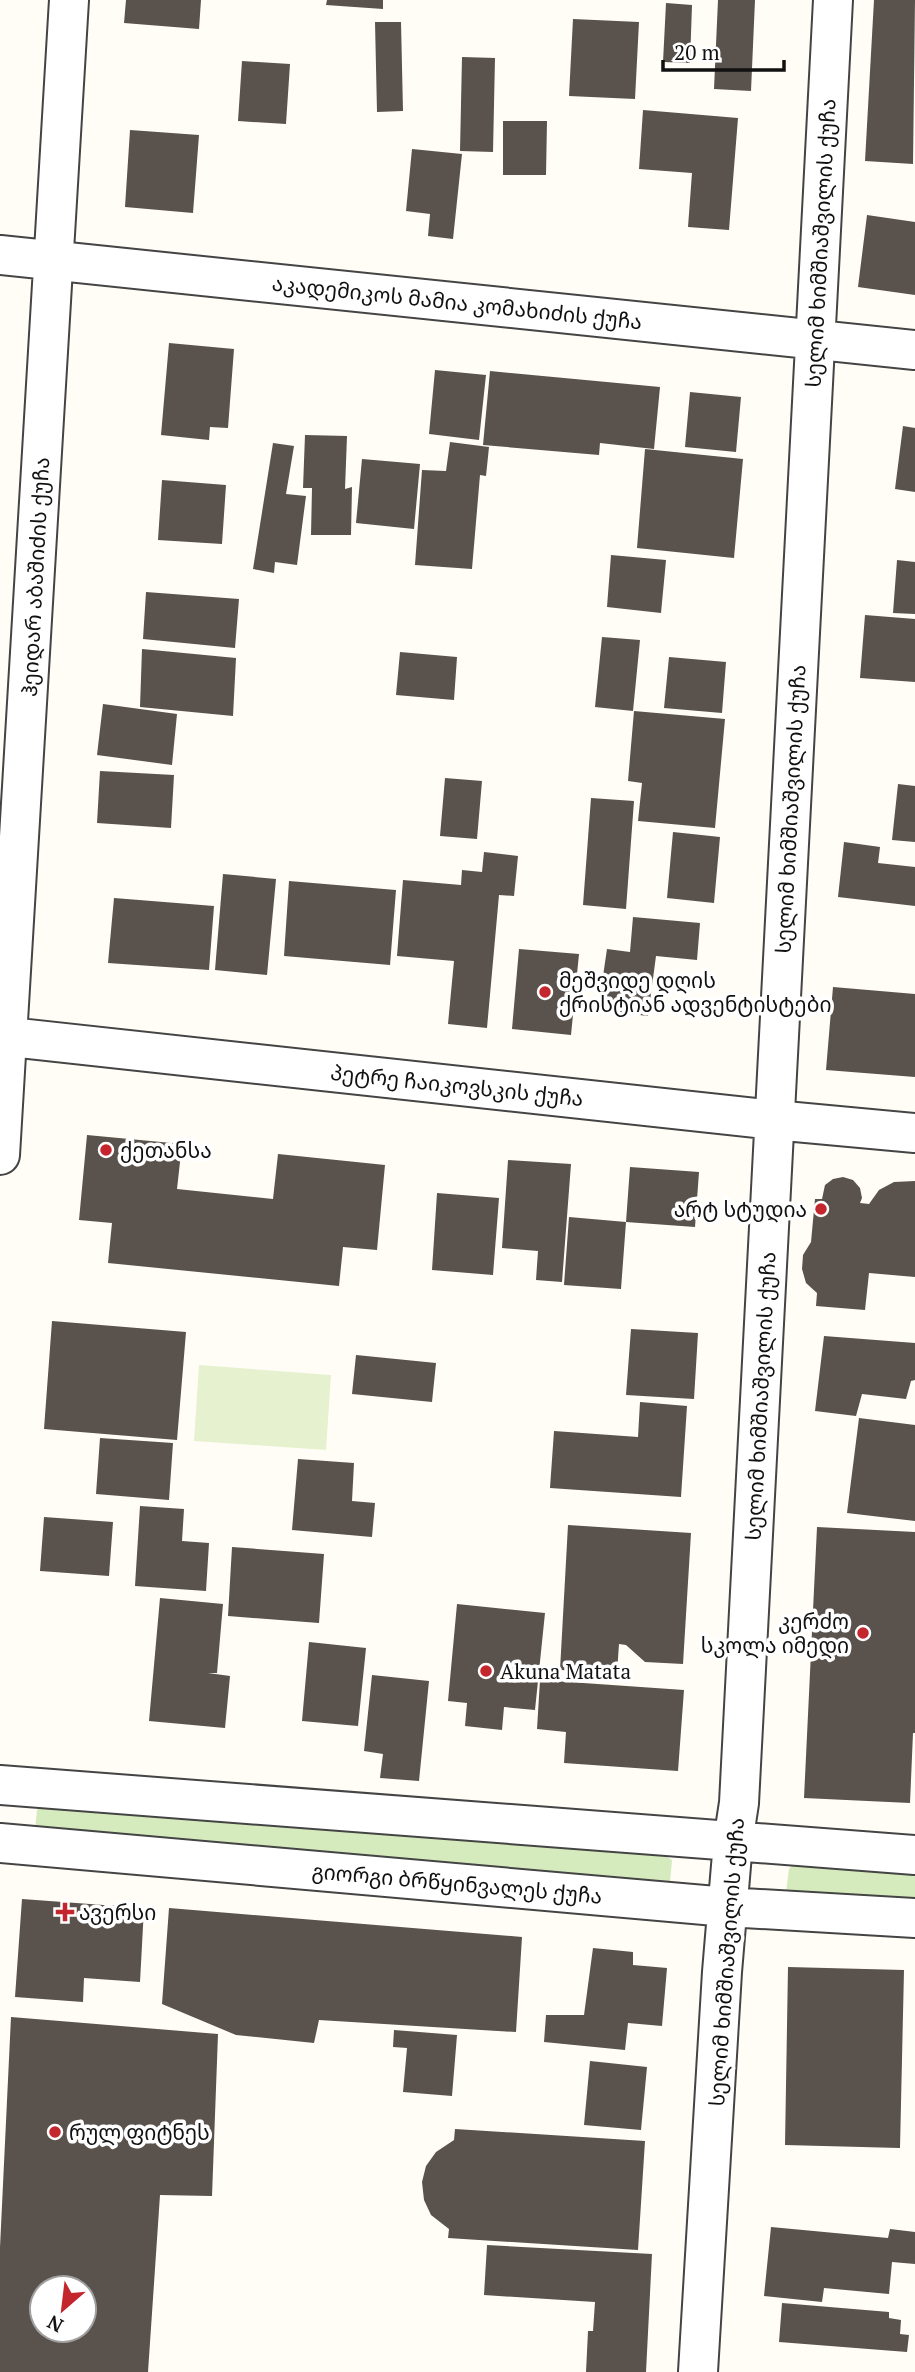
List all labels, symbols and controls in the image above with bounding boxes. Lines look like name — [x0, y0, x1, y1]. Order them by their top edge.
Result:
scale bar — [663, 28, 784, 72]
text: 20 m — [674, 38, 720, 66]
street label: სელიმ ხიმშიაშვილის ქუჩა — [798, 98, 842, 388]
street label: აკადემიკოს მამია კომახიძის ქუჩა — [271, 269, 643, 335]
street label: ჰეიდარ აბაშიძის ქუჩა — [15, 456, 55, 698]
street label: სელიმ ხიმშიაშვილის ქუჩა — [768, 664, 812, 954]
place label: მეშვიდე დღის ქრისტიან ადვენტისტები — [559, 966, 831, 1018]
marker: მეშვიდე დღის ქრისტიან ადვენტისტები — [537, 984, 553, 1000]
street label: პეტრე ჩაიკოვსკის ქუჩა — [329, 1058, 585, 1112]
place label: ქეთანსა — [120, 1136, 212, 1164]
marker: ქეთანსა — [98, 1142, 114, 1158]
place label: არტ სტუდია — [674, 1195, 807, 1223]
marker: არტ სტუდია — [813, 1201, 829, 1217]
street label: სელიმ ხიმშიაშვილის ქუჩა — [738, 1251, 782, 1541]
place label: კერძო სკოლა იმედი — [701, 1607, 849, 1659]
marker: კერძო სკოლა იმედი — [855, 1625, 871, 1641]
place label: Akuna Matata — [500, 1657, 631, 1685]
marker: Akuna Matata — [478, 1663, 494, 1679]
street label: სელიმ ხიმშიაშვილის ქუჩა — [702, 1817, 750, 2107]
street label: გიორგი ბრწყინვალეს ქუჩა — [311, 1856, 603, 1910]
place label: ავერსი — [79, 1898, 156, 1926]
marker: ავერსი — [57, 1904, 73, 1920]
place label: რულ ფიტნეს — [69, 2118, 210, 2146]
marker: რულ ფიტნეს — [47, 2124, 63, 2140]
north arrow — [28, 2274, 98, 2344]
text: N — [42, 2310, 67, 2339]

